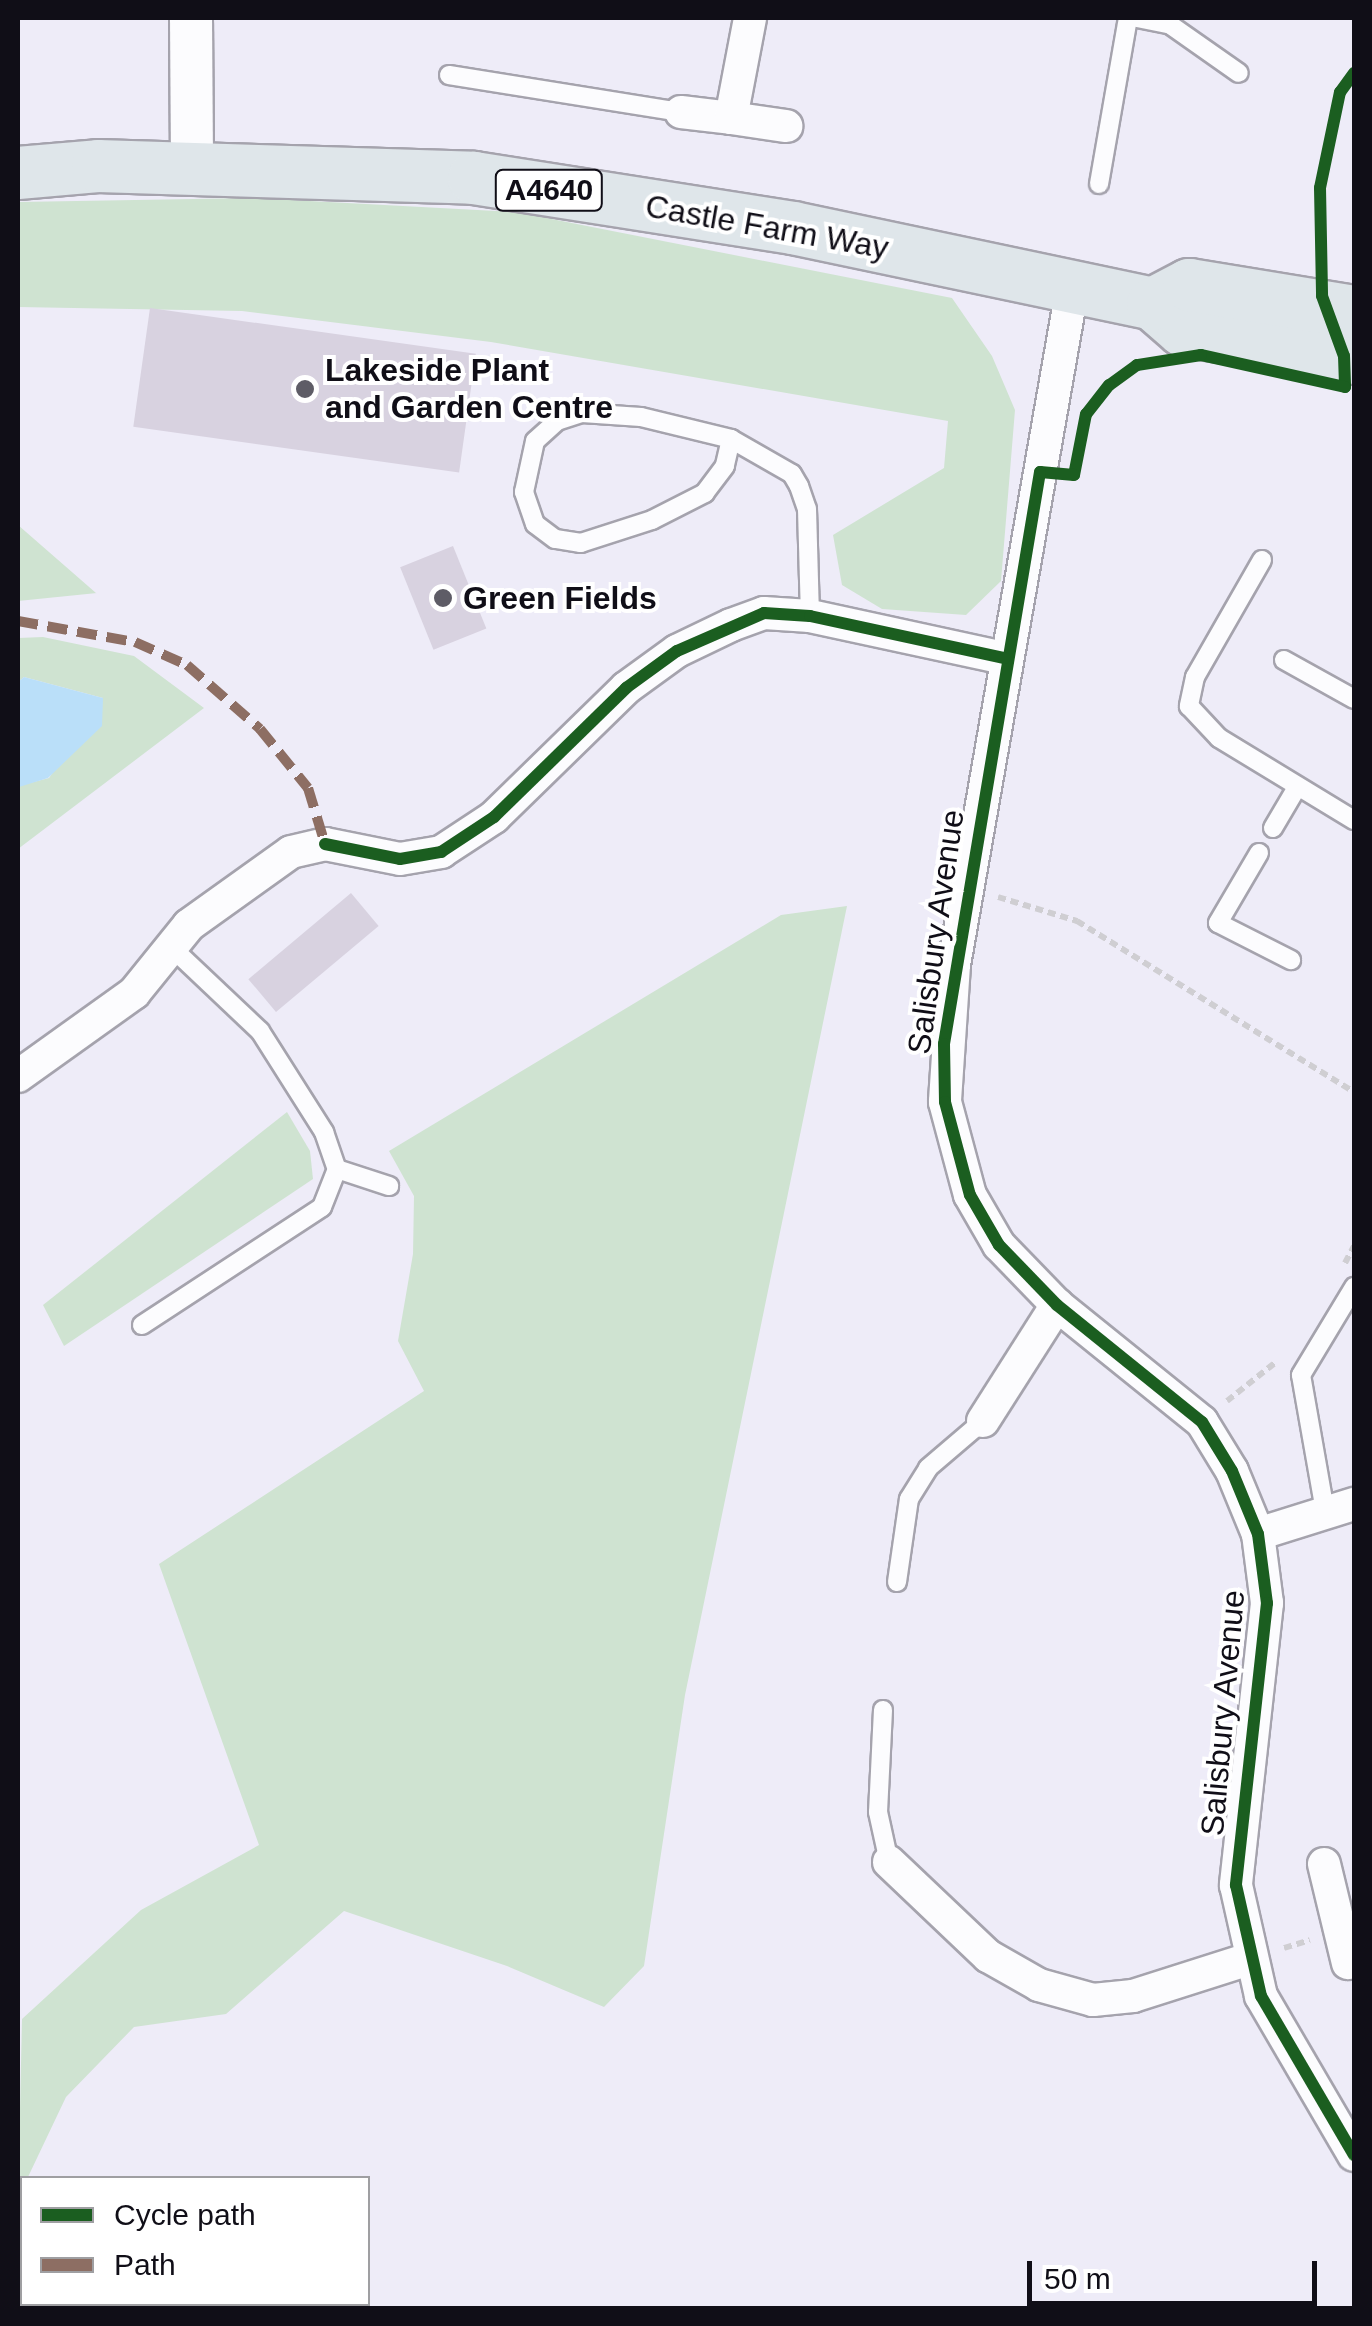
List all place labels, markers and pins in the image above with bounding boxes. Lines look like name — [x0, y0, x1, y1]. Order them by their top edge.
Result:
place label: Lakeside Plant and Garden Centre — [325, 352, 613, 427]
marker: Lakeside Plant and Garden Centre — [294, 378, 316, 400]
place label: Green Fields — [463, 579, 657, 617]
marker: Green Fields — [432, 587, 454, 609]

